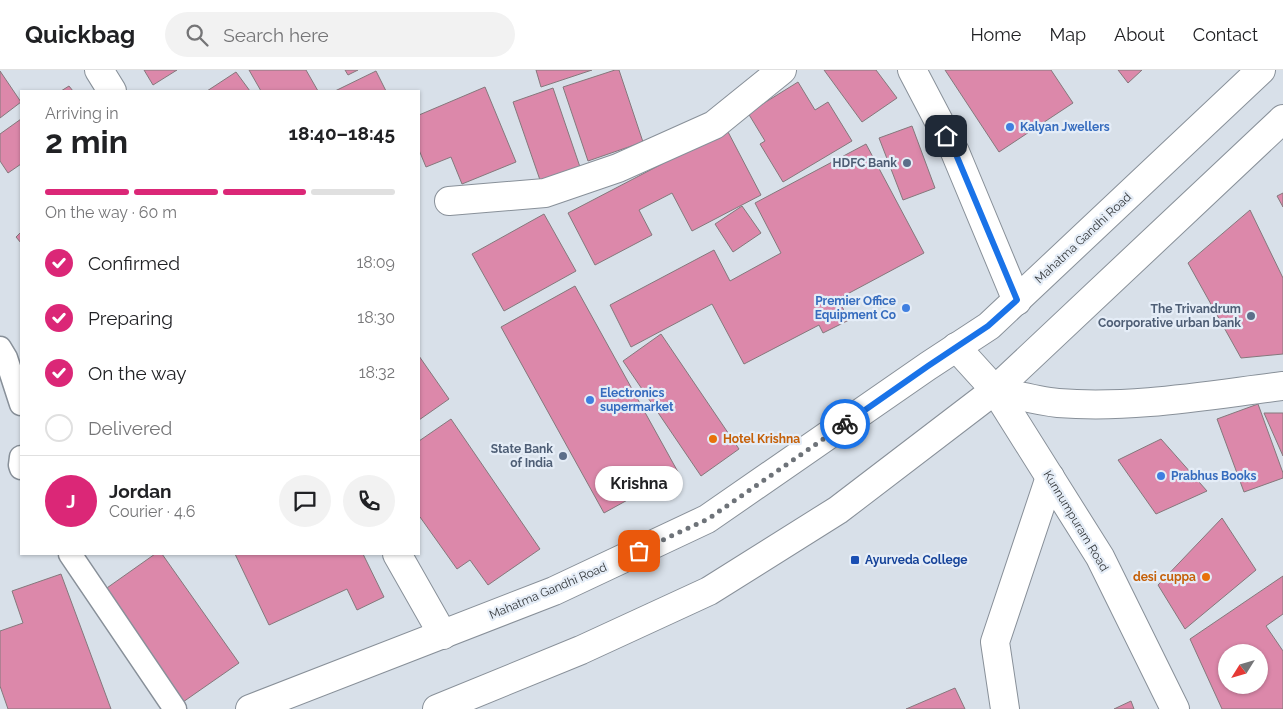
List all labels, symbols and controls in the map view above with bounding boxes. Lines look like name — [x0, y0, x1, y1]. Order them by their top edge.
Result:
search box — [165, 12, 515, 57]
text: Quickbag — [25, 20, 135, 49]
icon: search — [183, 21, 211, 49]
text: Search here — [223, 24, 329, 46]
text: Home — [970, 24, 1021, 45]
text: Map — [1049, 24, 1086, 45]
text: About — [1114, 24, 1165, 45]
text: Contact — [1193, 24, 1258, 45]
text: Arriving in — [45, 104, 119, 123]
pin — [925, 115, 967, 157]
place label: Kalyan Jwellers — [1020, 120, 1110, 134]
marker: Kalyan Jwellers — [1004, 121, 1016, 133]
text: 18:40–18:45 — [289, 122, 395, 144]
icon: home — [932, 122, 960, 150]
text: 2 min — [45, 123, 128, 160]
place label: HDFC Bank — [833, 156, 897, 170]
marker: HDFC Bank — [901, 157, 913, 169]
street label: Mahatma Gandhi Road — [1032, 190, 1134, 286]
text: On the way · 60 m — [45, 203, 177, 222]
icon: check — [45, 249, 73, 277]
text: Confirmed — [88, 252, 180, 274]
text: 18:09 — [356, 253, 395, 272]
place label: Premier Office Equipment Co — [815, 294, 896, 322]
marker: Premier Office Equipment Co — [900, 302, 912, 314]
place label: The Trivandrum Coorporative urban bank — [1098, 302, 1241, 330]
icon: check — [45, 304, 73, 332]
text: Preparing — [88, 307, 173, 329]
text: 18:30 — [357, 308, 395, 327]
marker: The Trivandrum Coorporative urban bank — [1245, 310, 1257, 322]
icon: check — [45, 359, 73, 387]
text: On the way — [88, 362, 187, 384]
text: 18:32 — [359, 363, 395, 382]
place label: Electronics supermarket — [600, 386, 674, 414]
marker: Electronics supermarket — [584, 394, 596, 406]
courier — [820, 399, 870, 449]
icon: bike — [831, 410, 859, 438]
text: Delivered — [88, 417, 172, 439]
place label: Hotel Krishna — [723, 432, 800, 446]
marker: Hotel Krishna — [707, 433, 719, 445]
place label: State Bank of India — [491, 442, 553, 470]
marker: State Bank of India — [557, 450, 569, 462]
callout: Krishna — [595, 466, 683, 501]
street label: Kunnumpuram Road — [1040, 468, 1112, 574]
place label: Prabhus Books — [1171, 469, 1256, 483]
marker: Prabhus Books — [1155, 470, 1167, 482]
text: Krishna — [610, 474, 668, 493]
button: chat — [279, 475, 331, 527]
button: phone — [343, 475, 395, 527]
text: Jordan — [109, 480, 172, 502]
text: J — [66, 490, 76, 512]
text: Courier · 4.6 — [109, 502, 195, 521]
pin — [618, 530, 660, 572]
icon: bag — [625, 537, 653, 565]
place label: Ayurveda College — [865, 553, 967, 567]
marker: Ayurveda College — [849, 554, 861, 566]
street label: Mahatma Gandhi Road — [487, 560, 609, 622]
place label: desi cuppa — [1133, 570, 1196, 584]
marker: desi cuppa — [1200, 571, 1212, 583]
north arrow — [1218, 644, 1268, 694]
map controls — [1218, 644, 1268, 694]

